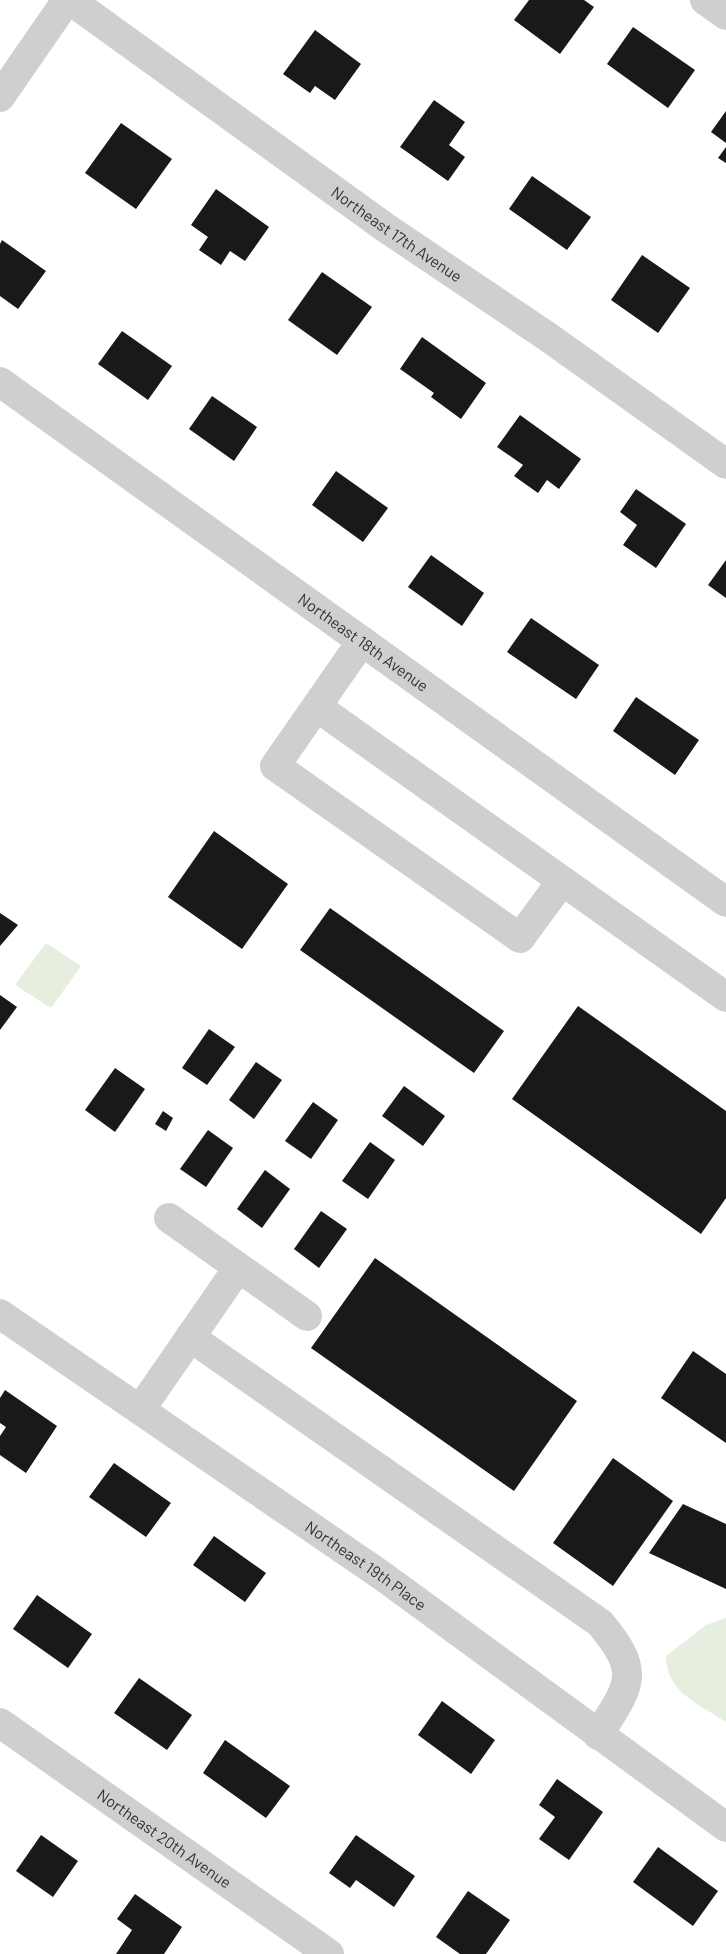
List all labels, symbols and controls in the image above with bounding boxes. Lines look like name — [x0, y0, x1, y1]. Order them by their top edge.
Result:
street label: Northeast 17th Avenue — [328, 182, 466, 286]
street label: Northeast 18th Avenue — [295, 589, 433, 695]
street label: Northeast 19th Place — [302, 1516, 430, 1614]
street label: Northeast 20th Avenue — [94, 1784, 236, 1892]

